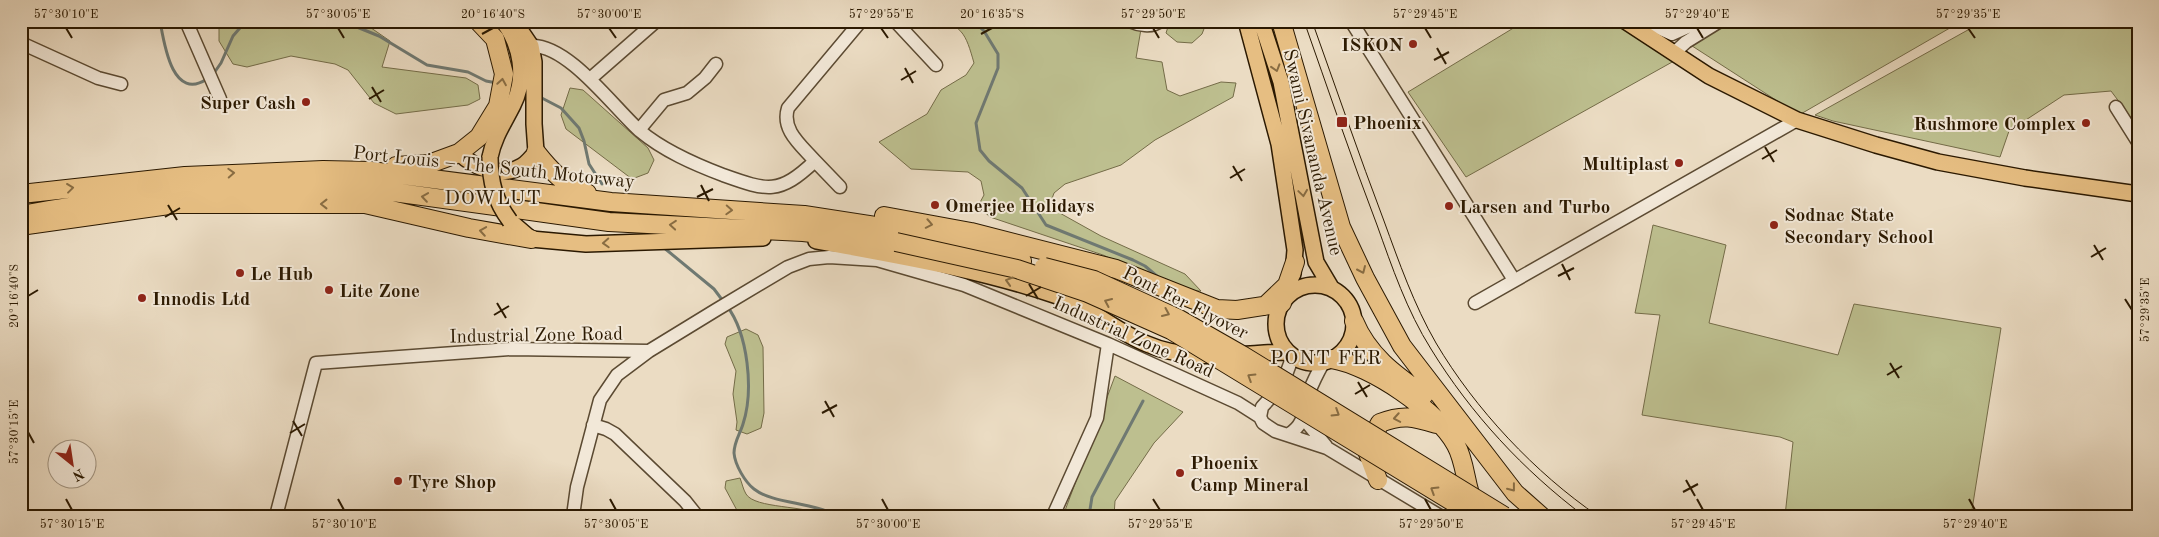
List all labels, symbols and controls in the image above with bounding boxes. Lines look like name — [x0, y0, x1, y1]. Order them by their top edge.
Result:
text: 57°30'10"E — [34, 8, 98, 21]
text: 57°30'05"E — [306, 8, 370, 21]
text: 57°30'00"E — [577, 8, 641, 21]
text: 57°29'55"E — [849, 8, 913, 21]
text: 20°16'35"S — [960, 8, 1024, 21]
text: 57°29'50"E — [1121, 8, 1185, 21]
text: 57°29'45"E — [1393, 8, 1457, 21]
text: 57°29'40"E — [1665, 8, 1729, 21]
text: 57°29'35"E — [1936, 8, 2000, 21]
text: 20°16'40"S — [461, 9, 525, 21]
place label: ISKON — [1341, 37, 1403, 56]
marker: ISKON — [1407, 38, 1419, 50]
street label: Swami Sivananda Avenue — [1279, 47, 1345, 258]
one-way arrow — [1270, 63, 1280, 71]
one-way arrow — [497, 78, 507, 87]
place label: Super Cash — [200, 95, 296, 114]
marker: Super Cash — [300, 96, 312, 108]
marker: Phoenix — [1335, 115, 1349, 129]
place label: Phoenix — [1353, 115, 1422, 134]
place label: Rushmore Complex — [1913, 116, 2076, 135]
marker: Rushmore Complex — [2080, 117, 2092, 129]
street label: Port Louis – The South Motorway — [352, 144, 636, 193]
place label: Multiplast — [1582, 156, 1669, 175]
marker: Multiplast — [1673, 157, 1685, 169]
one-way arrow — [228, 168, 236, 179]
one-way arrow — [66, 183, 74, 194]
district label: DOWLUT — [444, 189, 542, 209]
one-way arrow — [1297, 189, 1308, 197]
one-way arrow — [421, 192, 429, 202]
place label: Omerjee Holidays — [945, 198, 1094, 217]
one-way arrow — [319, 199, 327, 209]
marker: Omerjee Holidays — [929, 199, 941, 211]
place label: Larsen and Turbo — [1459, 199, 1610, 218]
marker: Larsen and Turbo — [1443, 200, 1455, 212]
one-way arrow — [725, 204, 733, 215]
place label: Sodnac State Secondary School — [1784, 207, 1934, 248]
one-way arrow — [924, 218, 933, 228]
marker: Sodnac State Secondary School — [1768, 219, 1780, 231]
one-way arrow — [669, 220, 677, 231]
one-way arrow — [479, 226, 488, 236]
one-way arrow — [602, 237, 610, 248]
text: 20°16'40"S — [9, 264, 21, 328]
street label: Pont Fer Flyover — [1119, 264, 1251, 344]
one-way arrow — [1356, 265, 1366, 274]
place label: Le Hub — [250, 266, 313, 285]
marker: Le Hub — [234, 267, 246, 279]
one-way arrow — [1005, 277, 1014, 287]
text: 57°29'35"E — [2139, 278, 2152, 342]
place label: Lite Zone — [339, 283, 420, 302]
marker: Lite Zone — [323, 284, 335, 296]
place label: Innodis Ltd — [152, 291, 250, 310]
marker: Innodis Ltd — [136, 292, 148, 304]
street label: Industrial Zone Road — [1050, 294, 1216, 382]
one-way arrow — [1104, 297, 1113, 308]
one-way arrow — [1161, 307, 1170, 317]
street label: Industrial Zone Road — [449, 325, 623, 348]
district label: PONT FER — [1270, 349, 1382, 369]
one-way arrow — [1248, 374, 1257, 383]
text: 57°30'15"E — [8, 400, 21, 464]
one-way arrow — [1331, 406, 1340, 416]
one-way arrow — [1393, 412, 1402, 422]
north arrow — [48, 440, 98, 490]
place label: Phoenix Camp Mineral — [1190, 455, 1309, 496]
text: N — [70, 466, 86, 483]
marker: Phoenix Camp Mineral — [1174, 467, 1186, 479]
place label: Tyre Shop — [408, 474, 496, 493]
marker: Tyre Shop — [392, 475, 404, 487]
one-way arrow — [1506, 482, 1514, 491]
one-way arrow — [1431, 487, 1440, 497]
text: 57°30'15"E — [40, 518, 104, 531]
text: 57°30'10"E — [312, 518, 376, 531]
text: 57°30'05"E — [584, 518, 648, 531]
text: 57°30'00"E — [856, 518, 920, 531]
text: 57°29'55"E — [1128, 518, 1192, 531]
text: 57°29'50"E — [1399, 518, 1463, 531]
text: 57°29'45"E — [1671, 518, 1735, 531]
text: 57°29'40"E — [1943, 518, 2007, 531]

